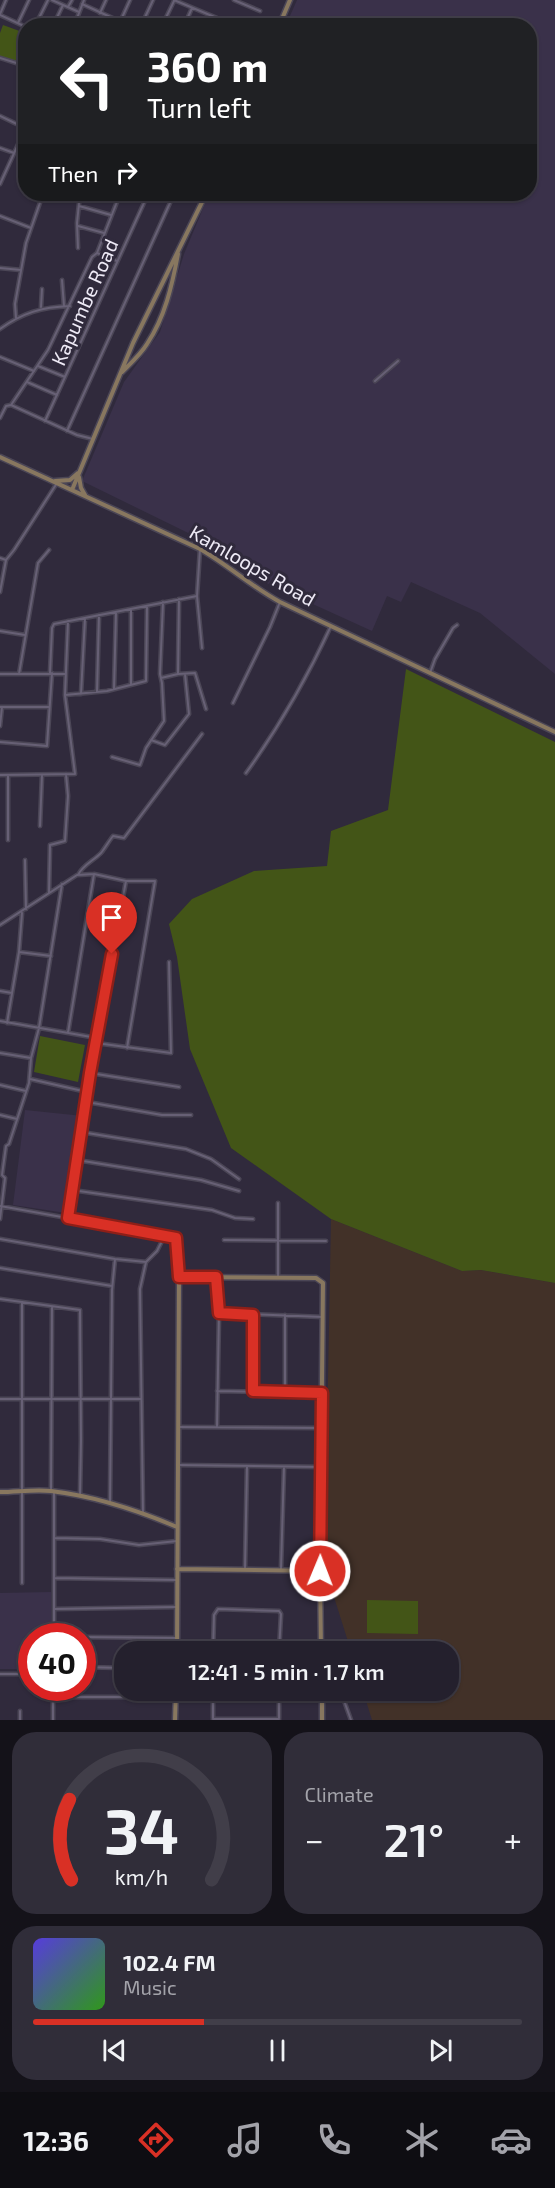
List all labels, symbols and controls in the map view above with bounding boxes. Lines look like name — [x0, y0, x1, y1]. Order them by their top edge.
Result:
text: 360 m — [147, 40, 268, 90]
icon: left — [48, 42, 126, 120]
text: Turn left — [147, 91, 251, 123]
icon: right — [110, 156, 143, 189]
text: Then — [48, 160, 98, 186]
street label: Kapumbe Road — [45, 235, 123, 369]
street label: Kamloops Road — [186, 519, 320, 611]
pin — [86, 892, 137, 954]
icon: arrive — [95, 901, 128, 934]
position arrow — [288, 1539, 352, 1603]
speed limit sign: 40 — [18, 1623, 96, 1701]
text: 12:41 · 5 min · 1.7 km — [188, 1658, 385, 1684]
text: Climate — [305, 1782, 374, 1806]
text: 34 — [104, 1792, 179, 1867]
text: 21° — [384, 1812, 444, 1866]
text: − — [305, 1819, 324, 1859]
text: + — [504, 1819, 522, 1859]
text: km/h — [115, 1864, 168, 1889]
text: 102.4 FM — [123, 1949, 216, 1975]
text: Music — [123, 1975, 177, 1999]
icon: previous — [98, 2034, 131, 2067]
icon: pause — [261, 2034, 294, 2067]
icon: next — [424, 2034, 457, 2067]
icon: directions — [135, 2119, 177, 2161]
icon: music — [224, 2119, 266, 2161]
icon: phone — [313, 2119, 355, 2161]
icon: climate — [401, 2119, 443, 2161]
icon: car — [490, 2119, 532, 2161]
text: 12:36 — [23, 2124, 89, 2156]

